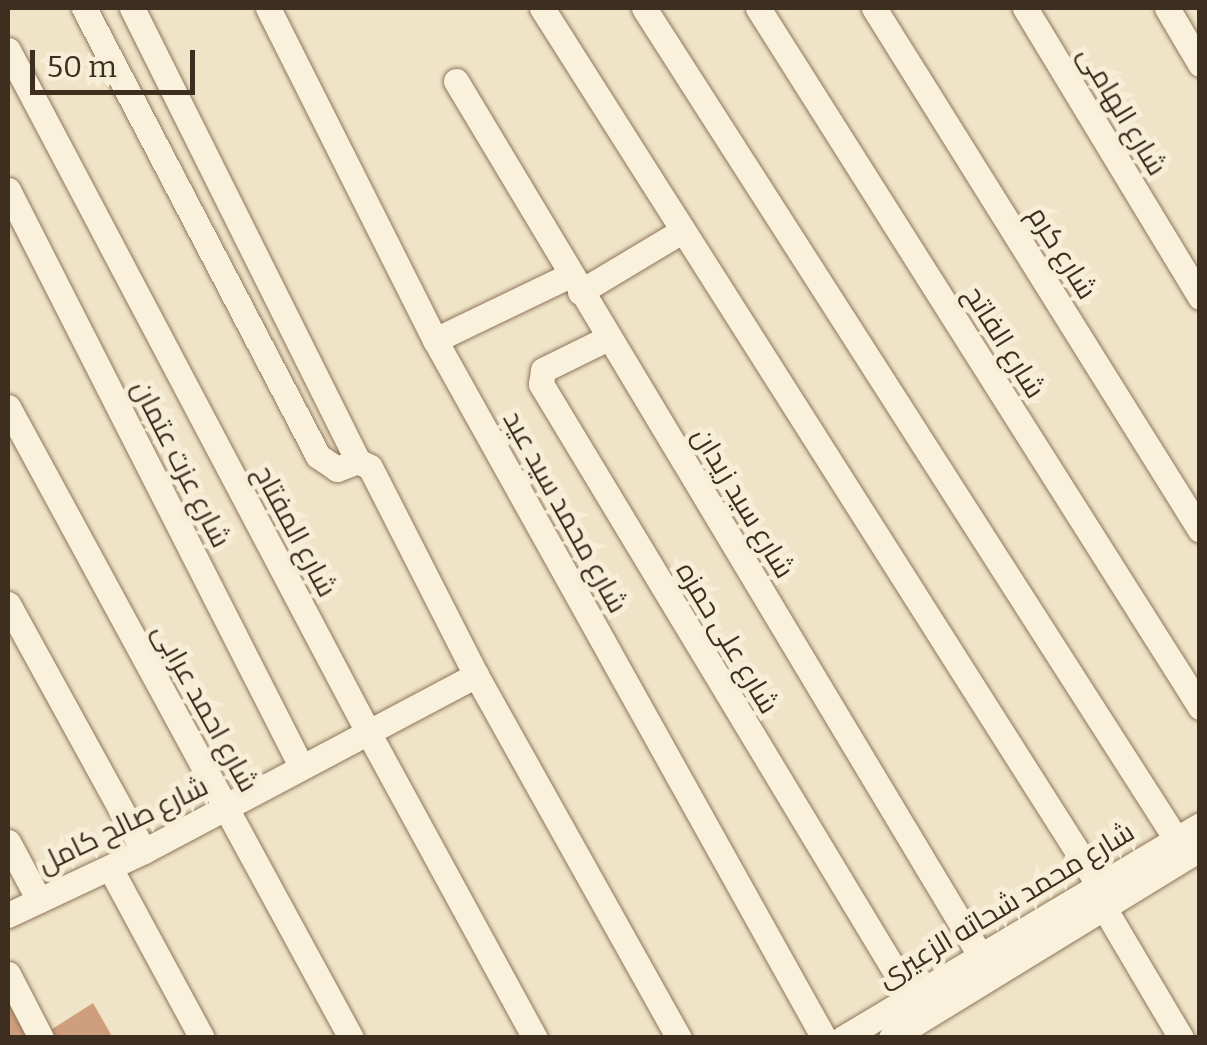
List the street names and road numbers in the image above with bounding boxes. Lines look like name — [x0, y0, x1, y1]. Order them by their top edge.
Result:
street label: شارع الهامى — [1070, 40, 1174, 182]
street label: شارع كرم — [1020, 200, 1104, 306]
street label: شارع الفاتح — [956, 280, 1052, 404]
street label: شارع عزت عتمان — [124, 375, 238, 553]
street label: شارع محمد سيد عيد — [496, 405, 634, 619]
street label: شارع سيد زيدان — [685, 421, 801, 585]
street label: شارع المفتاح — [246, 459, 344, 603]
street label: شارع على حمزه — [669, 556, 785, 720]
street label: شارع احمد عرابى — [145, 618, 265, 798]
street label: شارع صالح كامل — [32, 769, 214, 881]
street label: شارع محمد شحاته الزعيرى — [871, 815, 1141, 995]

